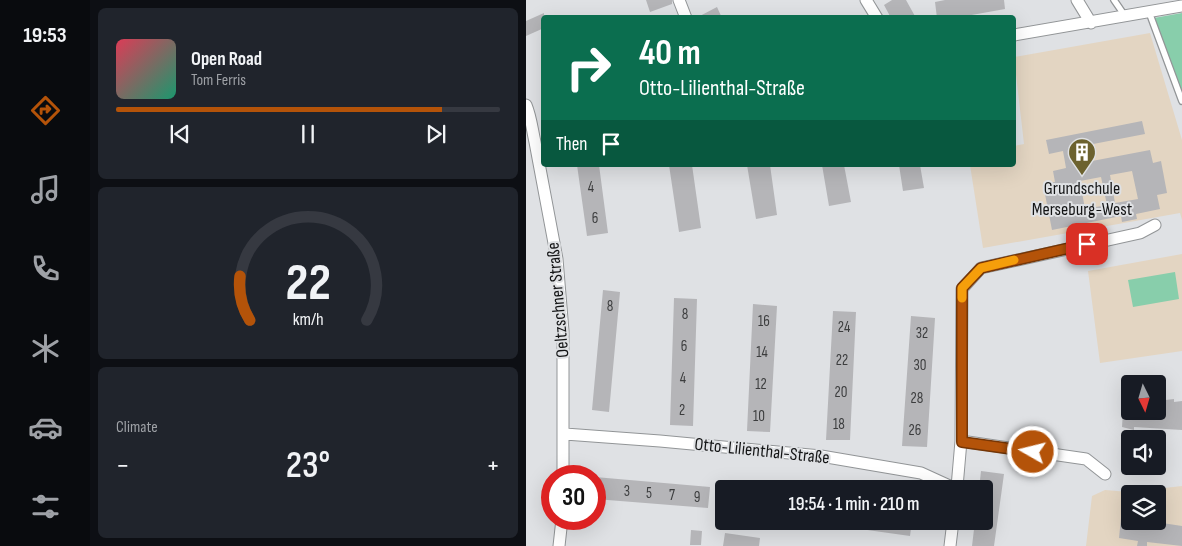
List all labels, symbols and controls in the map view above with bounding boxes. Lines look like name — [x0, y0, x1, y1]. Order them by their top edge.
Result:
text: 19:53 — [23, 22, 67, 49]
text: 40 m — [639, 32, 701, 75]
icon: right — [556, 35, 621, 100]
text: Open Road — [191, 48, 262, 71]
text: Tom Ferris — [191, 71, 246, 90]
text: Otto-Lilienthal-Straße — [639, 75, 805, 102]
icon: directions — [28, 93, 63, 128]
icon: previous — [166, 120, 194, 148]
icon: pause — [294, 120, 322, 148]
icon: next — [422, 120, 450, 148]
icon: arrive — [597, 130, 625, 158]
text: Then — [556, 133, 587, 156]
building icon: Grundschule Merseburg-West — [1067, 137, 1097, 176]
icon: music — [28, 172, 63, 207]
house number: 4 — [588, 178, 594, 197]
place label: Grundschule Merseburg-West — [1032, 178, 1133, 220]
house number: 6 — [592, 209, 598, 228]
pin — [1066, 223, 1108, 265]
icon: arrive — [1073, 230, 1101, 258]
street label: Oeltzschner Straße — [542, 241, 574, 359]
icon: phone — [28, 251, 63, 286]
text: 22 — [285, 252, 331, 315]
house number: 8 — [607, 297, 613, 316]
house number: 8 — [682, 305, 688, 324]
text: km/h — [293, 309, 323, 330]
house number: 16 — [758, 312, 770, 331]
house number: 24 — [838, 318, 850, 337]
house number: 32 — [916, 324, 928, 343]
icon: climate — [28, 331, 63, 366]
house number: 6 — [681, 337, 687, 356]
house number: 14 — [756, 343, 768, 362]
house number: 22 — [836, 351, 848, 370]
house number: 30 — [914, 356, 926, 375]
house number: 4 — [680, 369, 686, 388]
house number: 12 — [755, 375, 767, 394]
north arrow — [1121, 375, 1166, 420]
map controls — [1121, 375, 1166, 530]
house number: 20 — [835, 383, 847, 402]
house number: 28 — [911, 389, 923, 408]
house number: 2 — [679, 401, 685, 420]
house number: 10 — [753, 407, 765, 426]
icon: car — [28, 410, 63, 445]
house number: 18 — [833, 415, 845, 434]
text: Climate — [116, 418, 158, 437]
house number: 26 — [909, 421, 921, 440]
position arrow — [1006, 425, 1058, 477]
button: sound — [1121, 430, 1166, 475]
street label: Otto-Lilienthal-Straße — [693, 433, 831, 469]
text: 23° — [286, 443, 330, 488]
text: − — [116, 449, 130, 482]
text: + — [486, 449, 500, 482]
speed limit sign: 30 — [541, 465, 606, 530]
house number: 3 — [624, 482, 630, 501]
house number: 5 — [646, 484, 652, 503]
button: layers — [1121, 485, 1166, 530]
house number: 7 — [669, 486, 675, 505]
house number: 9 — [694, 488, 700, 507]
icon: filters — [28, 489, 63, 524]
text: 19:54 · 1 min · 210 m — [789, 493, 919, 516]

